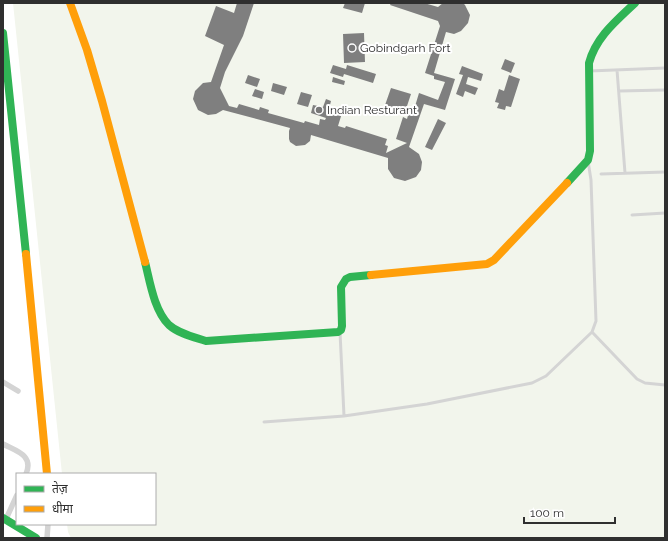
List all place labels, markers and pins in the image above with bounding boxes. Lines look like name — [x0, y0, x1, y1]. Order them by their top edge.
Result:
place label: Gobindgarh Fort — [360, 41, 451, 55]
marker: Gobindgarh Fort — [347, 43, 357, 53]
place label: Indian Resturant — [327, 103, 417, 117]
marker: Indian Resturant — [314, 105, 324, 115]

